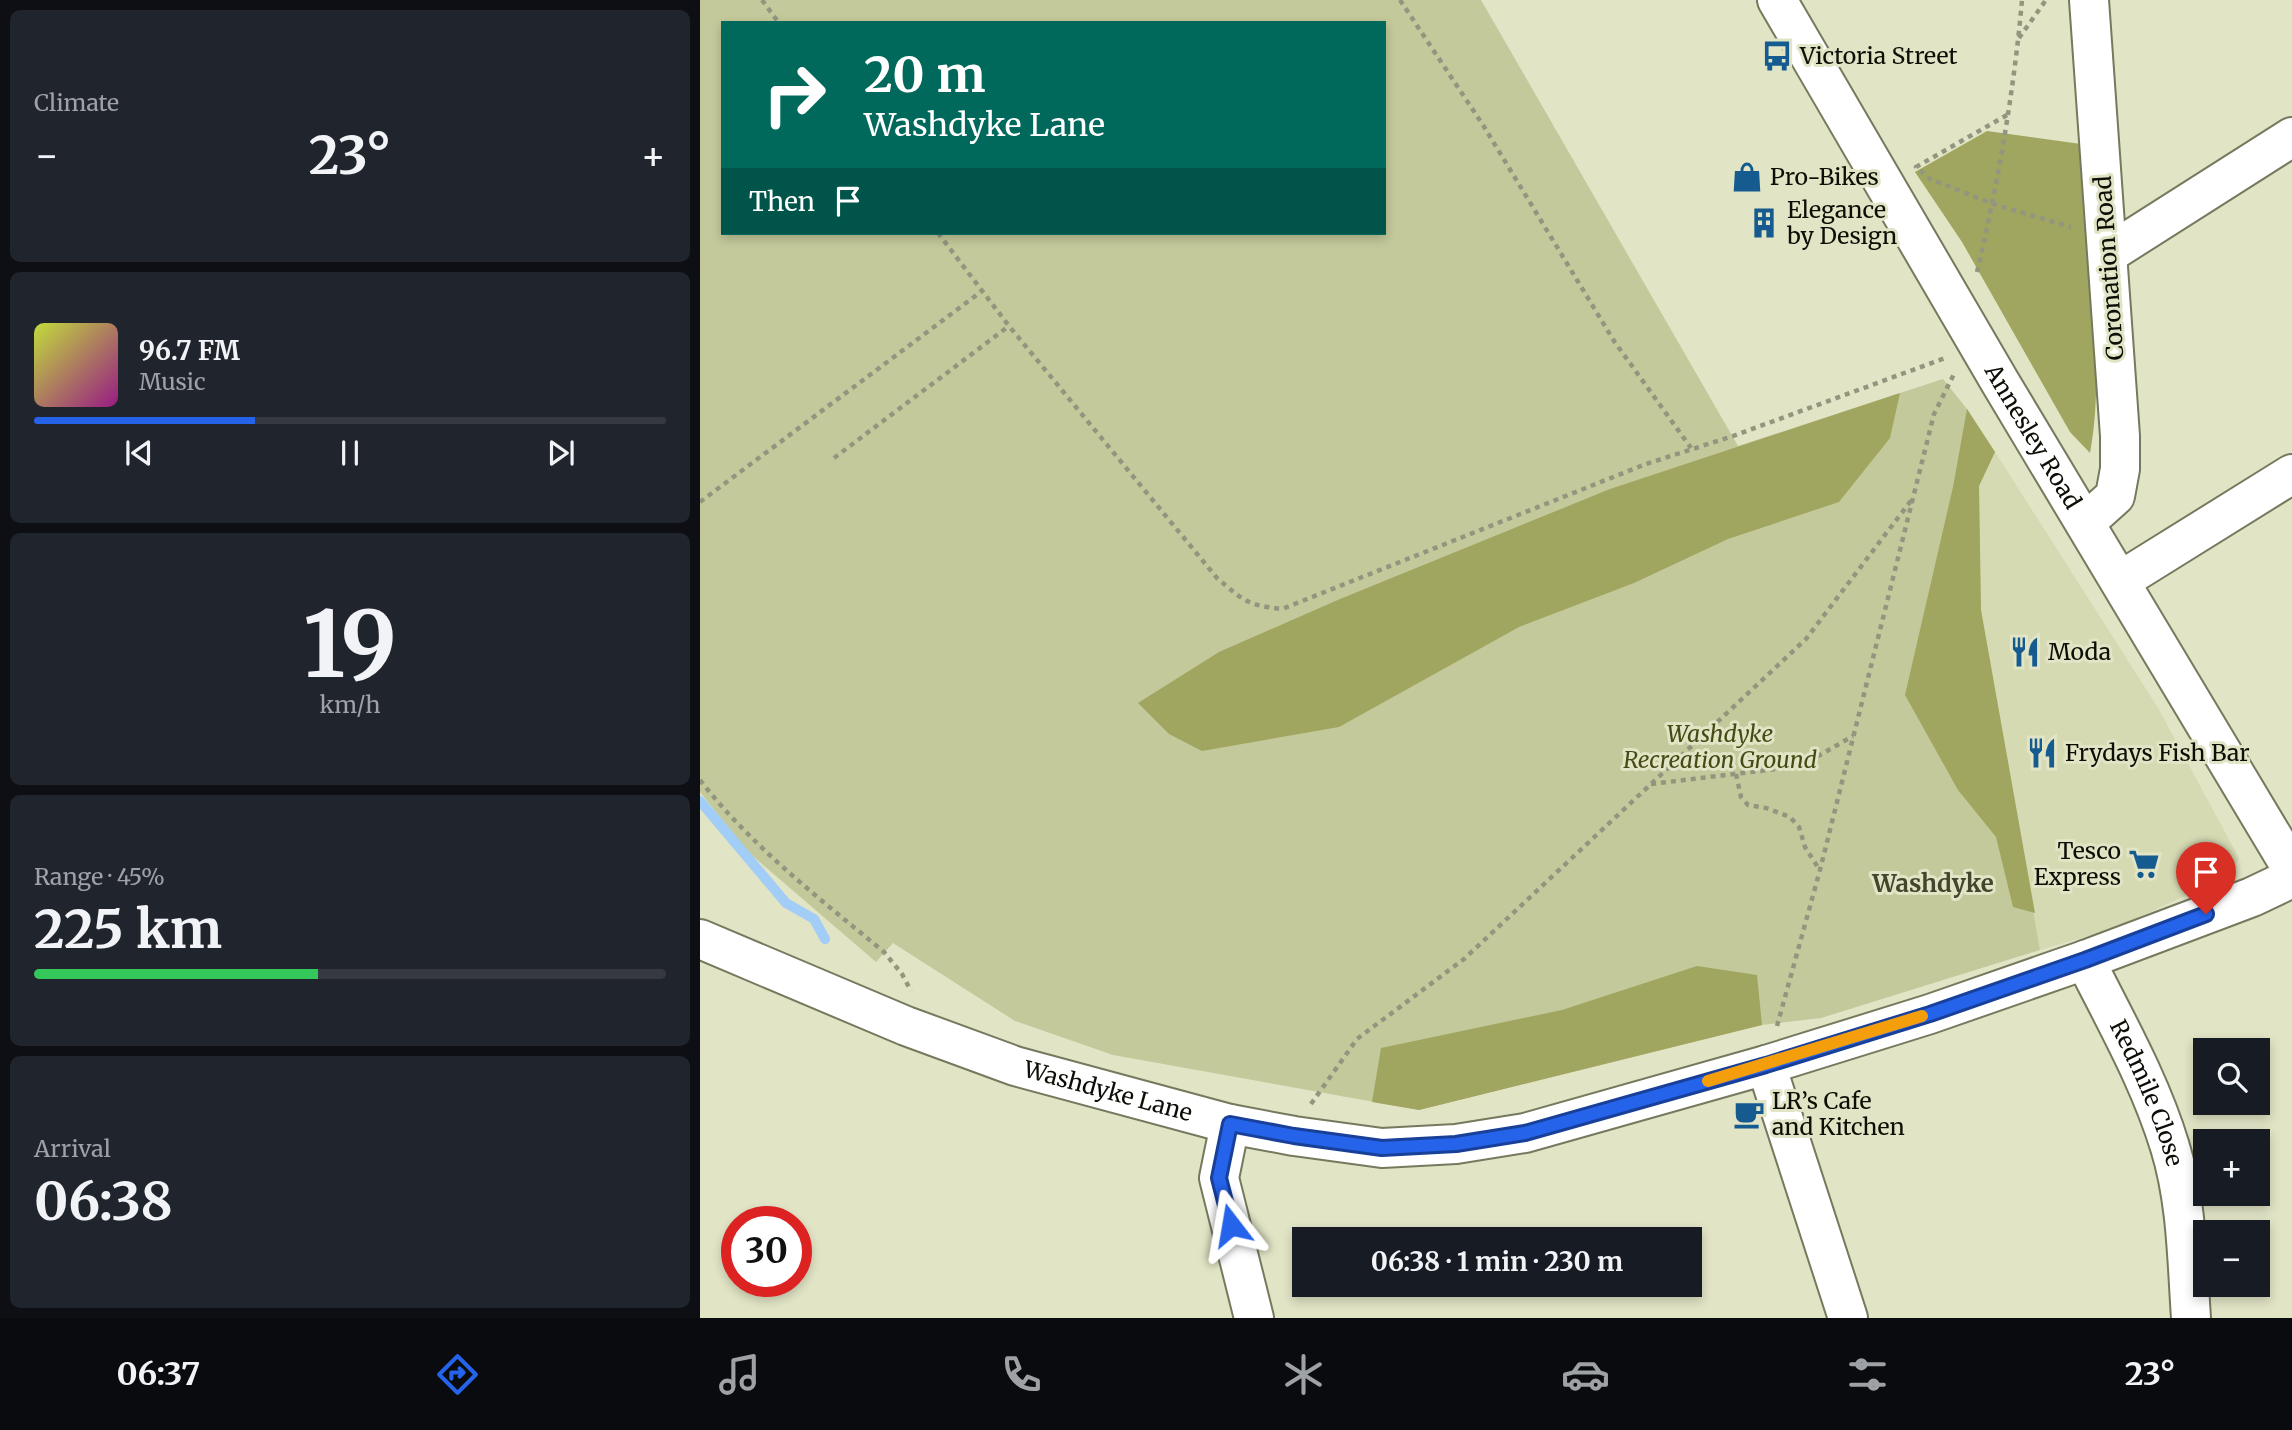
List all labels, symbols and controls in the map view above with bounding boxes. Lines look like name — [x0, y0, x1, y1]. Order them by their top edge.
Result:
bus stop icon: Victoria Street — [1760, 39, 1794, 73]
place label: Victoria Street — [1799, 41, 1957, 70]
text: 20 m — [864, 44, 985, 105]
icon: right — [749, 49, 840, 140]
text: Climate — [34, 88, 119, 117]
text: Washdyke Lane — [864, 105, 1105, 145]
text: 23° — [309, 123, 391, 188]
text: − — [34, 132, 59, 179]
text: + — [641, 132, 666, 179]
shop icon: Pro-Bikes — [1730, 160, 1764, 194]
place label: Pro-Bikes — [1770, 162, 1879, 191]
street label: Coronation Road — [2088, 175, 2129, 361]
icon: arrive — [829, 182, 867, 220]
text: Then — [749, 185, 815, 218]
place label: Elegance by Design — [1786, 195, 1897, 250]
building icon: Elegance by Design — [1747, 206, 1781, 240]
text: 96.7 FM — [139, 334, 240, 367]
street label: Annesley Road — [1978, 358, 2088, 514]
text: Music — [139, 367, 206, 396]
icon: previous — [120, 434, 158, 472]
icon: pause — [331, 434, 369, 472]
icon: next — [542, 434, 580, 472]
text: 19 — [303, 587, 397, 702]
restaurant icon: Moda — [2008, 635, 2042, 669]
place label: Moda — [2048, 637, 2111, 666]
text: km/h — [320, 690, 380, 719]
park label: Washdyke Recreation Ground — [1623, 719, 1817, 774]
restaurant icon: Frydays Fish Bar — [2025, 736, 2059, 770]
place label: Frydays Fish Bar — [2065, 738, 2250, 767]
place label: Tesco Express — [2034, 836, 2121, 891]
pin — [2176, 842, 2236, 914]
supermarket icon: Tesco Express — [2127, 847, 2161, 881]
icon: arrive — [2187, 853, 2225, 891]
text: Range · 45% — [34, 862, 165, 891]
district label: Washdyke — [1871, 868, 1994, 899]
text: 225 km — [34, 897, 222, 962]
street label: Redmile Close — [2104, 1015, 2190, 1169]
map controls — [2193, 1038, 2270, 1297]
button: search — [2193, 1038, 2270, 1115]
street label: Washdyke Lane — [1020, 1054, 1196, 1127]
place label: LR’s Cafe and Kitchen — [1772, 1086, 1905, 1141]
cafe icon: LR’s Cafe and Kitchen — [1732, 1097, 1766, 1131]
button: + — [2193, 1129, 2270, 1206]
text: Arrival — [34, 1134, 111, 1163]
text: 06:38 — [34, 1169, 173, 1234]
position arrow — [1194, 1188, 1268, 1262]
speed limit sign: 30 — [721, 1206, 812, 1297]
button: − — [2193, 1220, 2270, 1297]
text: 06:38 · 1 min · 230 m — [1371, 1245, 1623, 1278]
icon: directions — [433, 1350, 482, 1399]
icon: music — [715, 1350, 764, 1399]
icon: phone — [997, 1350, 1046, 1399]
icon: climate — [1279, 1350, 1328, 1399]
icon: car — [1561, 1350, 1610, 1399]
icon: filters — [1843, 1350, 1892, 1399]
text: 06:37 — [116, 1354, 200, 1394]
text: 23° — [2125, 1354, 2175, 1394]

